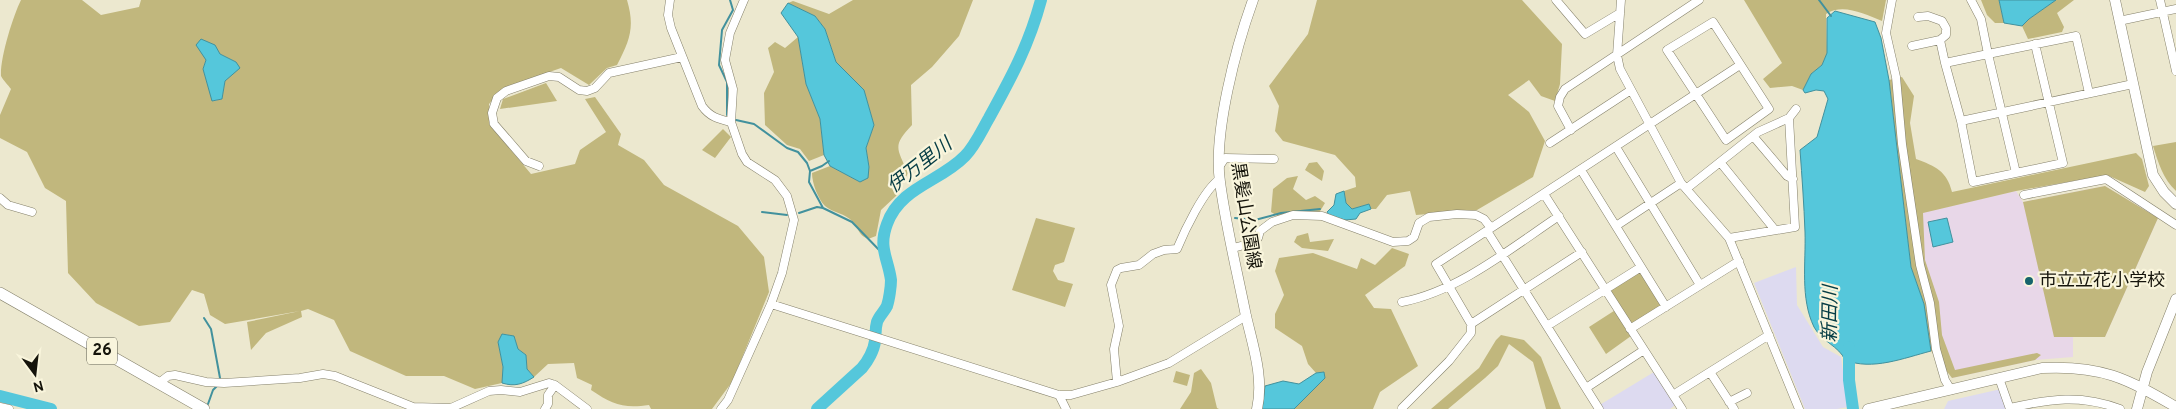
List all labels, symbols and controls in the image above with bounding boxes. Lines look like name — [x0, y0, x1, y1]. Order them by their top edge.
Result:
water label: 伊万里川 — [883, 132, 959, 199]
street label: 黒髪山公園線 — [1225, 161, 1265, 271]
place label: 市立立花小学校 — [2039, 270, 2165, 293]
marker: 市立立花小学校 — [2023, 275, 2035, 287]
water label: 新田川 — [1819, 283, 1844, 343]
road number: 26 — [87, 338, 117, 364]
north arrow — [10, 349, 60, 399]
text: N — [31, 376, 45, 395]

